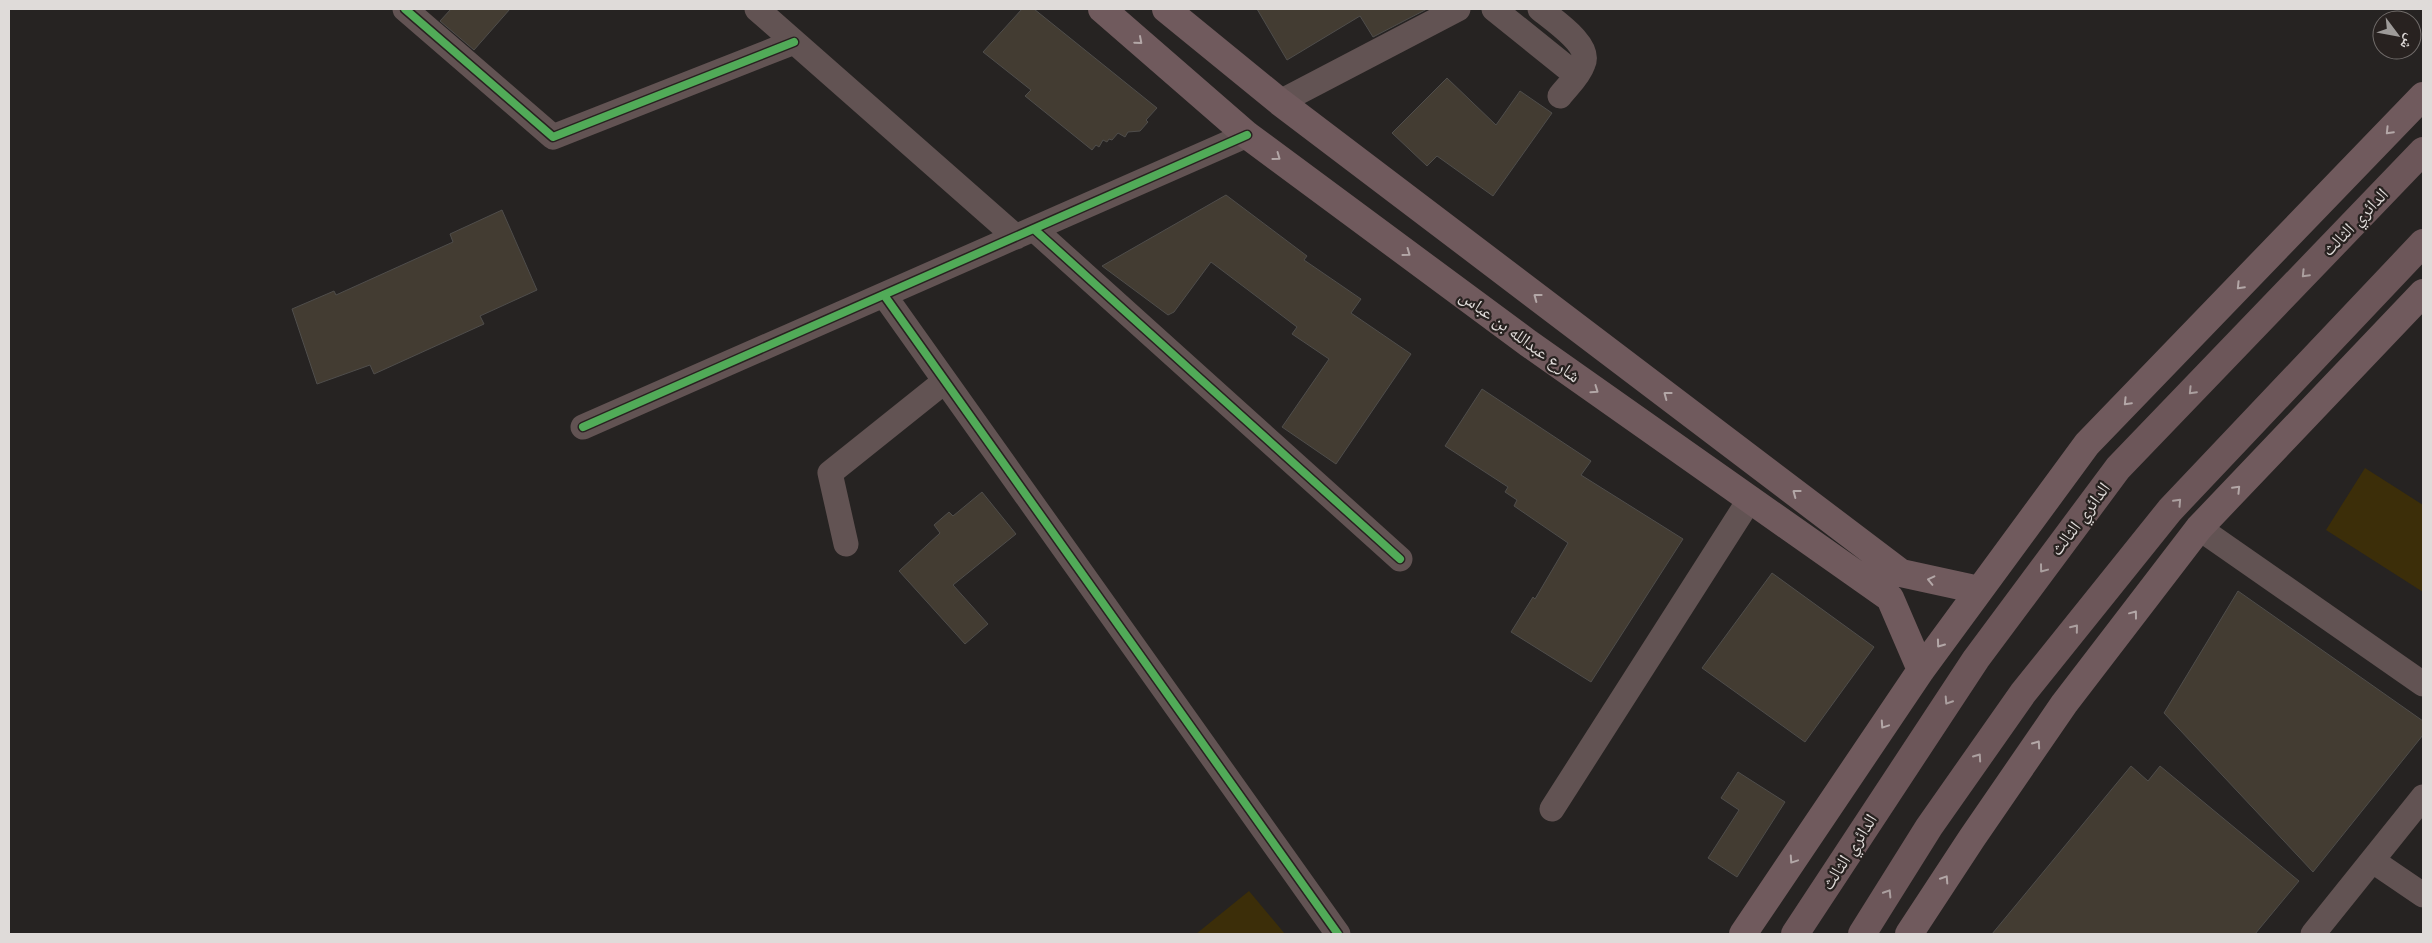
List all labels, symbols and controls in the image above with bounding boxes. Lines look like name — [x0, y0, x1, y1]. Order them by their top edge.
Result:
north arrow — [2372, 10, 2422, 60]
text: ش — [2395, 30, 2420, 54]
one-way arrow — [1134, 35, 1143, 44]
one-way arrow — [2386, 125, 2395, 134]
one-way arrow — [1271, 151, 1281, 160]
street label: الدائري الثالث — [2316, 182, 2395, 263]
one-way arrow — [1401, 248, 1410, 256]
one-way arrow — [2302, 269, 2311, 278]
one-way arrow — [2237, 280, 2246, 289]
street label: شارع عبدالله بن عباس — [1454, 283, 1586, 390]
one-way arrow — [1534, 294, 1543, 303]
one-way arrow — [1589, 384, 1599, 393]
one-way arrow — [2189, 386, 2198, 395]
one-way arrow — [1664, 393, 1673, 401]
one-way arrow — [2124, 397, 2133, 406]
street label: الدائري الثالث — [2044, 477, 2118, 562]
one-way arrow — [2231, 485, 2240, 494]
one-way arrow — [1793, 491, 1802, 499]
one-way arrow — [2172, 498, 2181, 507]
one-way arrow — [2040, 563, 2049, 573]
one-way arrow — [1927, 575, 1936, 586]
one-way arrow — [2128, 611, 2136, 620]
one-way arrow — [2070, 625, 2078, 634]
one-way arrow — [1937, 638, 1946, 648]
one-way arrow — [1945, 695, 1954, 705]
one-way arrow — [1881, 719, 1890, 728]
one-way arrow — [2031, 741, 2040, 750]
one-way arrow — [1972, 754, 1981, 763]
street label: الدائري الثالث — [1815, 809, 1885, 896]
one-way arrow — [1790, 854, 1800, 863]
one-way arrow — [1939, 875, 1949, 884]
one-way arrow — [1881, 889, 1891, 898]

